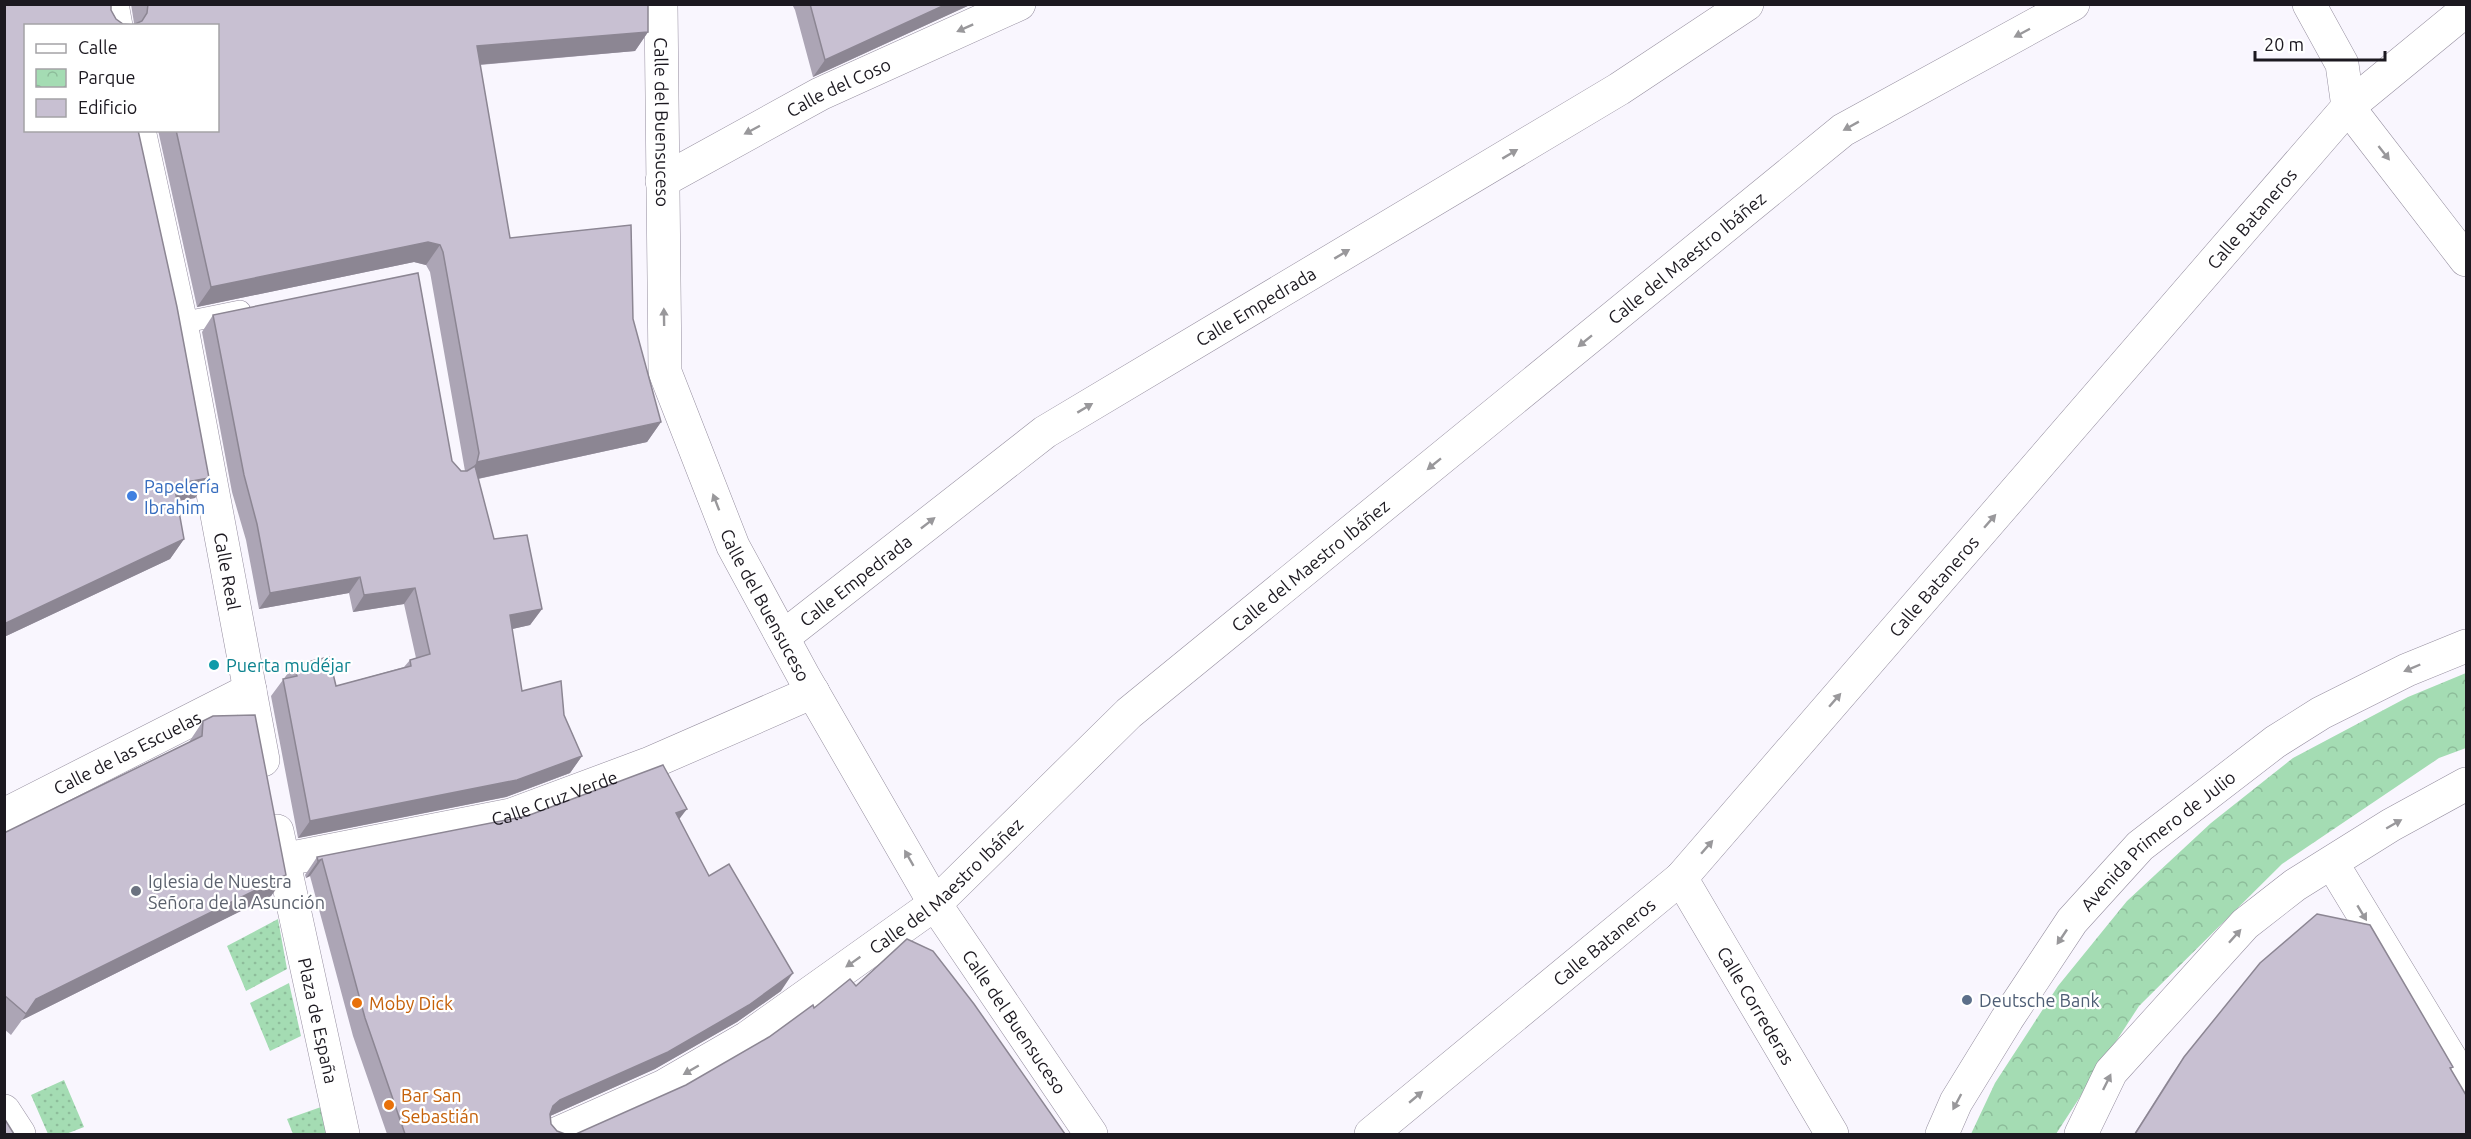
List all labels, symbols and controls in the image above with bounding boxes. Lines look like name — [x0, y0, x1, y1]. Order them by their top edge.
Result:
legend — [24, 24, 219, 132]
one-way arrow — [957, 24, 974, 33]
scale bar — [2255, 24, 2386, 62]
one-way arrow — [2013, 28, 2030, 38]
text: 20 m — [2264, 34, 2304, 54]
text: Calle — [78, 37, 118, 57]
street label: Calle del Buensuceso — [651, 37, 673, 207]
street label: Calle del Coso — [783, 54, 894, 121]
text: Parque — [78, 67, 135, 87]
text: Edificio — [78, 97, 137, 117]
one-way arrow — [1842, 121, 1859, 131]
one-way arrow — [743, 125, 760, 135]
one-way arrow — [2378, 146, 2390, 161]
one-way arrow — [1502, 148, 1518, 159]
street label: Calle Bataneros — [2203, 164, 2300, 273]
street label: Calle del Maestro Ibáñez — [1604, 188, 1769, 328]
one-way arrow — [1334, 249, 1351, 259]
street label: Calle Empedrada — [1192, 263, 1319, 350]
one-way arrow — [659, 307, 669, 326]
one-way arrow — [1577, 334, 1593, 347]
one-way arrow — [1077, 403, 1094, 413]
one-way arrow — [1427, 457, 1442, 470]
place label: Papelería Ibrahim — [144, 476, 219, 517]
marker: Papelería Ibrahim — [125, 489, 139, 503]
one-way arrow — [711, 493, 721, 511]
street label: Calle del Maestro Ibáñez — [1227, 495, 1393, 635]
one-way arrow — [1983, 514, 1996, 529]
one-way arrow — [920, 517, 936, 530]
street label: Calle del Buensuceso — [717, 526, 814, 684]
street label: Calle Empedrada — [796, 530, 915, 630]
street label: Calle Real — [210, 531, 245, 612]
street label: Calle Bataneros — [1885, 532, 1982, 640]
place label: Puerta mudéjar — [226, 655, 351, 675]
marker: Puerta mudéjar — [207, 658, 221, 672]
one-way arrow — [2403, 663, 2421, 673]
one-way arrow — [1828, 693, 1841, 708]
street label: Calle de las Escuelas — [50, 707, 204, 798]
street label: Calle Cruz Verde — [490, 766, 620, 829]
street label: Avenida Primero de Julio — [2076, 766, 2239, 915]
street label: Calle del Maestro Ibáñez — [865, 814, 1027, 958]
one-way arrow — [2386, 818, 2402, 829]
one-way arrow — [1700, 840, 1713, 855]
one-way arrow — [903, 850, 914, 866]
place label: Iglesia de Nuestra Señora de la Asunción — [148, 871, 325, 912]
marker: Iglesia de Nuestra Señora de la Asunción — [129, 884, 143, 898]
street label: Calle Bataneros — [1549, 894, 1659, 990]
one-way arrow — [2357, 905, 2368, 921]
one-way arrow — [2228, 928, 2242, 943]
one-way arrow — [2056, 929, 2067, 946]
street label: Calle Correderas — [1714, 943, 1799, 1068]
street label: Calle del Buensuceso — [959, 946, 1071, 1097]
street label: Plaza de España — [295, 956, 342, 1085]
one-way arrow — [846, 956, 862, 968]
place label: Deutsche Bank — [1979, 990, 2100, 1010]
place label: Moby Dick — [369, 993, 453, 1013]
marker: Deutsche Bank — [1960, 993, 1974, 1007]
marker: Moby Dick — [350, 996, 364, 1010]
one-way arrow — [683, 1065, 699, 1076]
one-way arrow — [2102, 1073, 2111, 1090]
place label: Bar San Sebastián — [401, 1085, 479, 1126]
one-way arrow — [1408, 1091, 1423, 1104]
one-way arrow — [1952, 1094, 1962, 1111]
marker: Bar San Sebastián — [382, 1098, 396, 1112]

